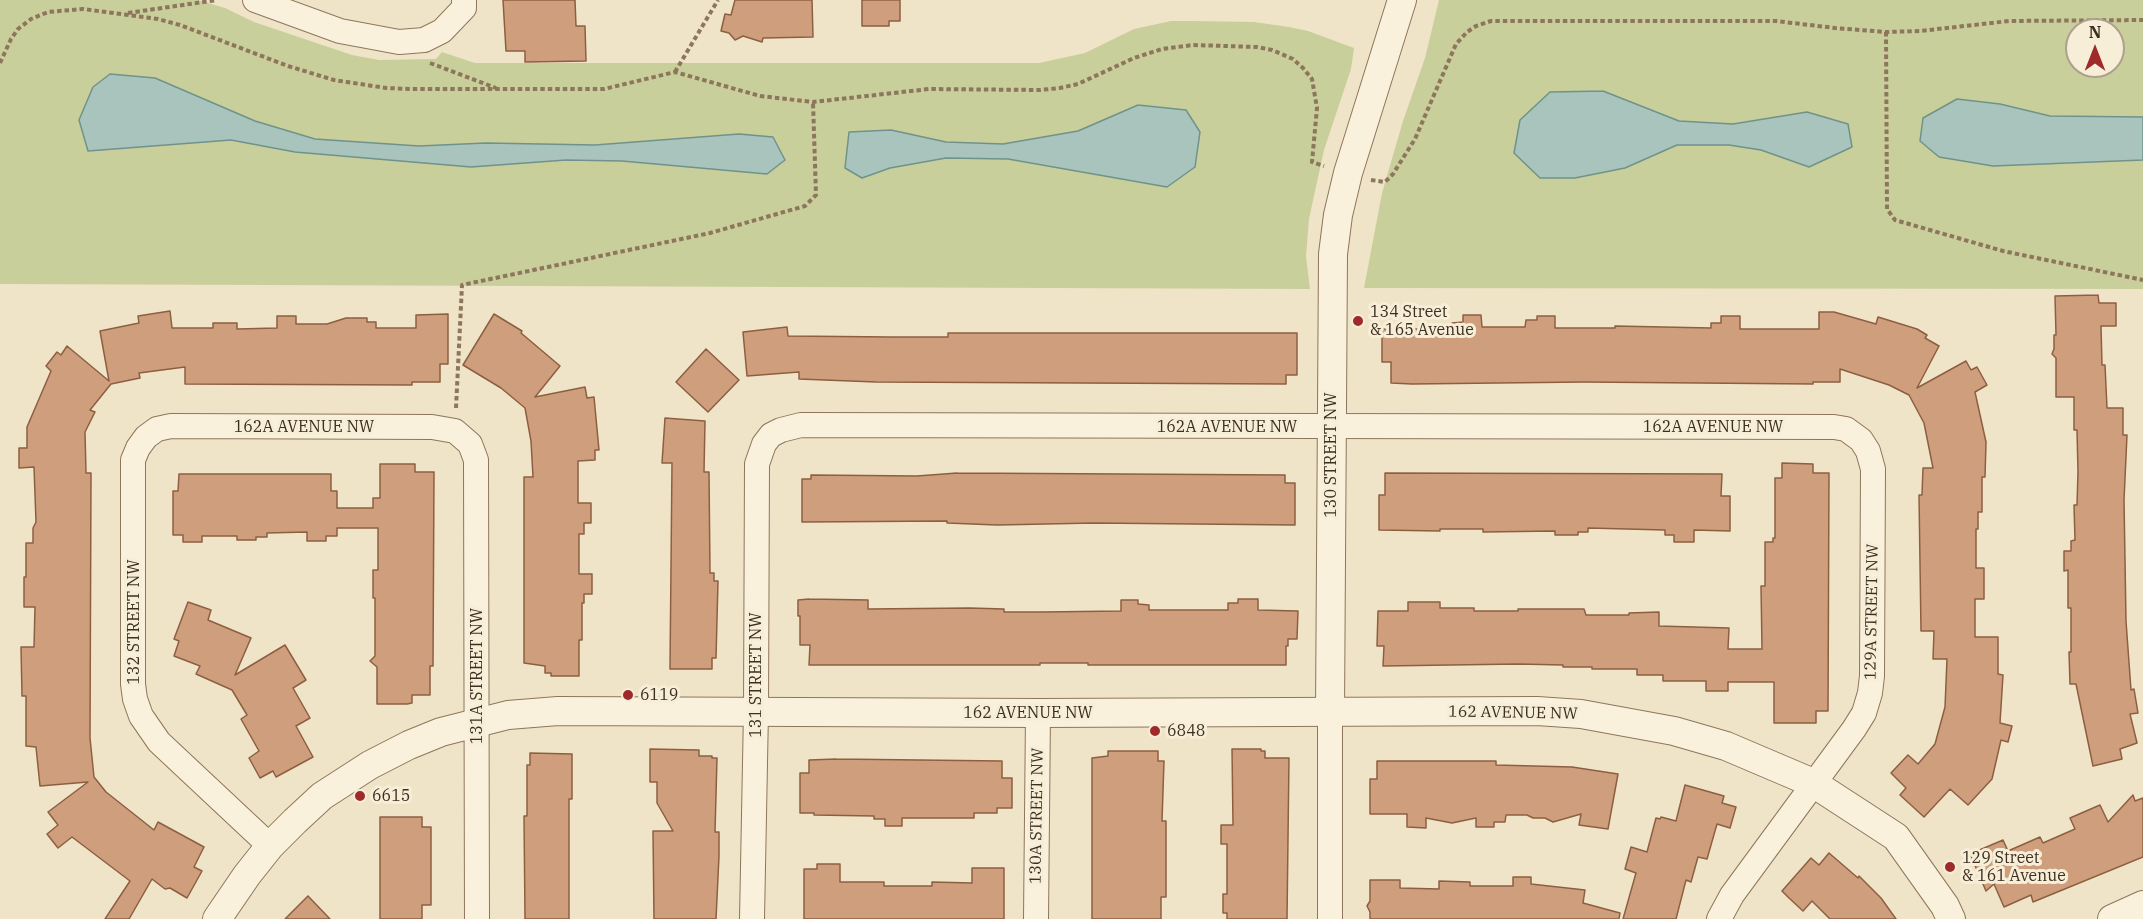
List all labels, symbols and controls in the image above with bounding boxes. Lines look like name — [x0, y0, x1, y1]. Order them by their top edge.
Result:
north arrow — [2065, 18, 2125, 78]
text: N — [2089, 22, 2101, 42]
place label: 134 Street & 165 Avenue — [1370, 302, 1474, 340]
marker: 134 Street & 165 Avenue — [1351, 314, 1365, 328]
street label: 130 STREET NW — [1321, 392, 1341, 518]
street label: 162A AVENUE NW — [234, 417, 374, 437]
street label: 162A AVENUE NW — [1157, 417, 1297, 437]
street label: 162A AVENUE NW — [1643, 417, 1783, 437]
street label: 129A STREET NW — [1861, 544, 1883, 680]
street label: 132 STREET NW — [124, 559, 144, 685]
street label: 131A STREET NW — [467, 608, 487, 744]
street label: 131 STREET NW — [746, 612, 766, 738]
place label: 6119 — [640, 685, 678, 705]
marker: 6119 — [621, 688, 635, 702]
street label: 162 AVENUE NW — [1448, 702, 1578, 724]
street label: 162 AVENUE NW — [963, 703, 1093, 723]
place label: 6848 — [1167, 721, 1205, 741]
marker: 6848 — [1148, 724, 1162, 738]
street label: 130A STREET NW — [1026, 748, 1048, 884]
place label: 6615 — [372, 786, 410, 806]
marker: 6615 — [353, 789, 367, 803]
place label: 129 Street & 161 Avenue — [1962, 848, 2066, 886]
marker: 129 Street & 161 Avenue — [1943, 860, 1957, 874]

